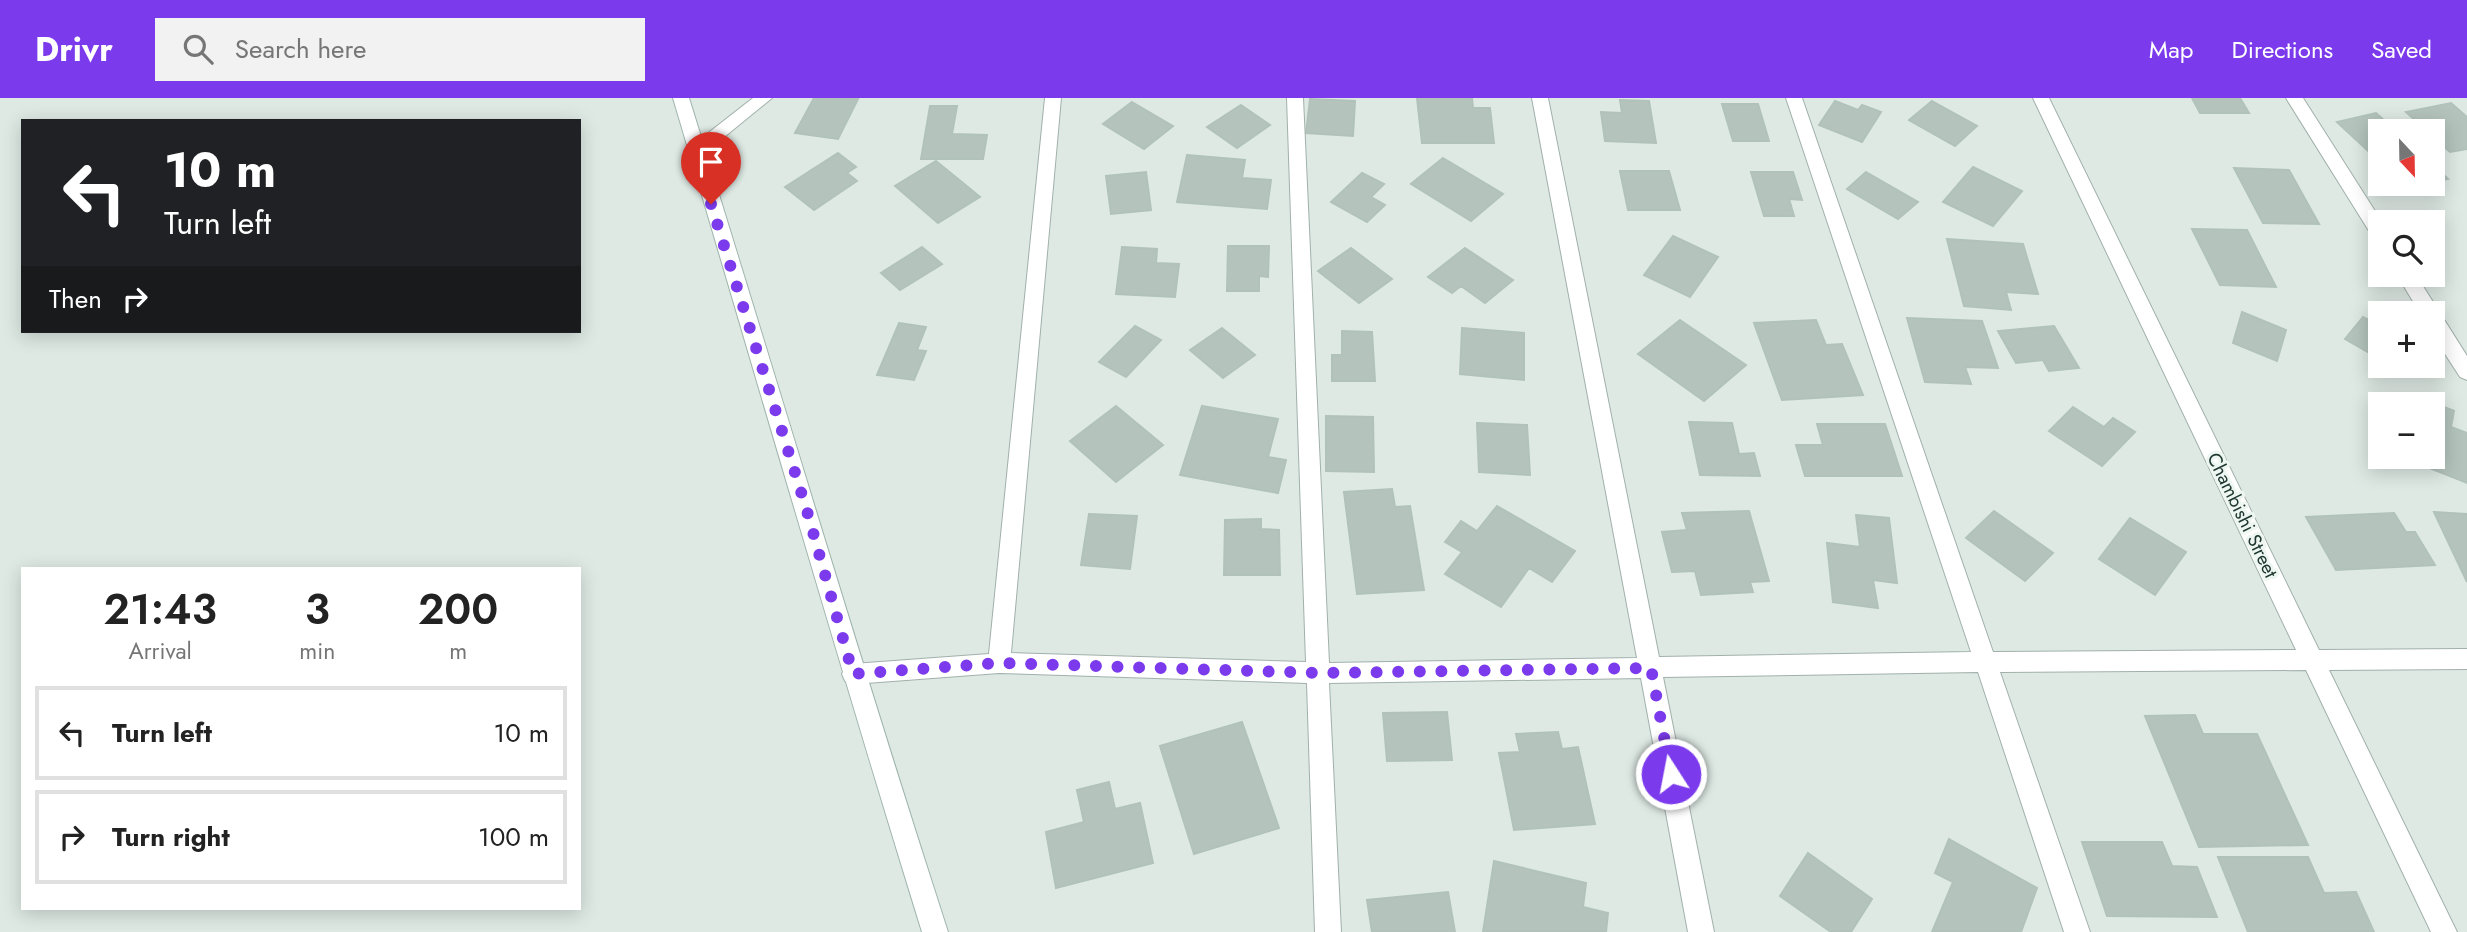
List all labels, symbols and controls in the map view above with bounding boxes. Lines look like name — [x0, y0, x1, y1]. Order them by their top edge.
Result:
search box — [155, 18, 645, 81]
text: Drivr — [35, 26, 113, 73]
icon: search — [179, 30, 217, 68]
text: Search here — [235, 30, 366, 68]
text: Map — [2149, 32, 2194, 67]
text: Directions — [2232, 32, 2333, 67]
text: Saved — [2371, 32, 2432, 67]
north arrow — [2368, 119, 2445, 196]
map controls — [2368, 119, 2445, 469]
pin — [681, 132, 741, 204]
text: 10 m — [164, 135, 276, 205]
icon: arrive — [692, 143, 730, 181]
icon: left — [49, 147, 140, 238]
text: Turn left — [164, 200, 271, 246]
button: search — [2368, 210, 2445, 287]
text: Then — [49, 280, 102, 318]
icon: right — [116, 280, 154, 318]
button: + — [2368, 301, 2445, 378]
button: − — [2368, 392, 2445, 469]
street label: Chambishi Street — [2201, 448, 2285, 583]
text: 21:43 — [104, 579, 217, 640]
text: 3 — [305, 579, 330, 640]
text: 200 — [418, 579, 498, 640]
text: Arrival — [128, 634, 192, 668]
text: min — [299, 634, 335, 668]
text: m — [449, 634, 467, 668]
icon: left — [53, 714, 91, 752]
text: Turn left — [112, 714, 212, 752]
text: 10 m — [494, 714, 549, 752]
position arrow — [1634, 737, 1708, 811]
icon: right — [53, 818, 91, 856]
text: Turn right — [112, 818, 230, 856]
text: 100 m — [478, 818, 549, 856]

